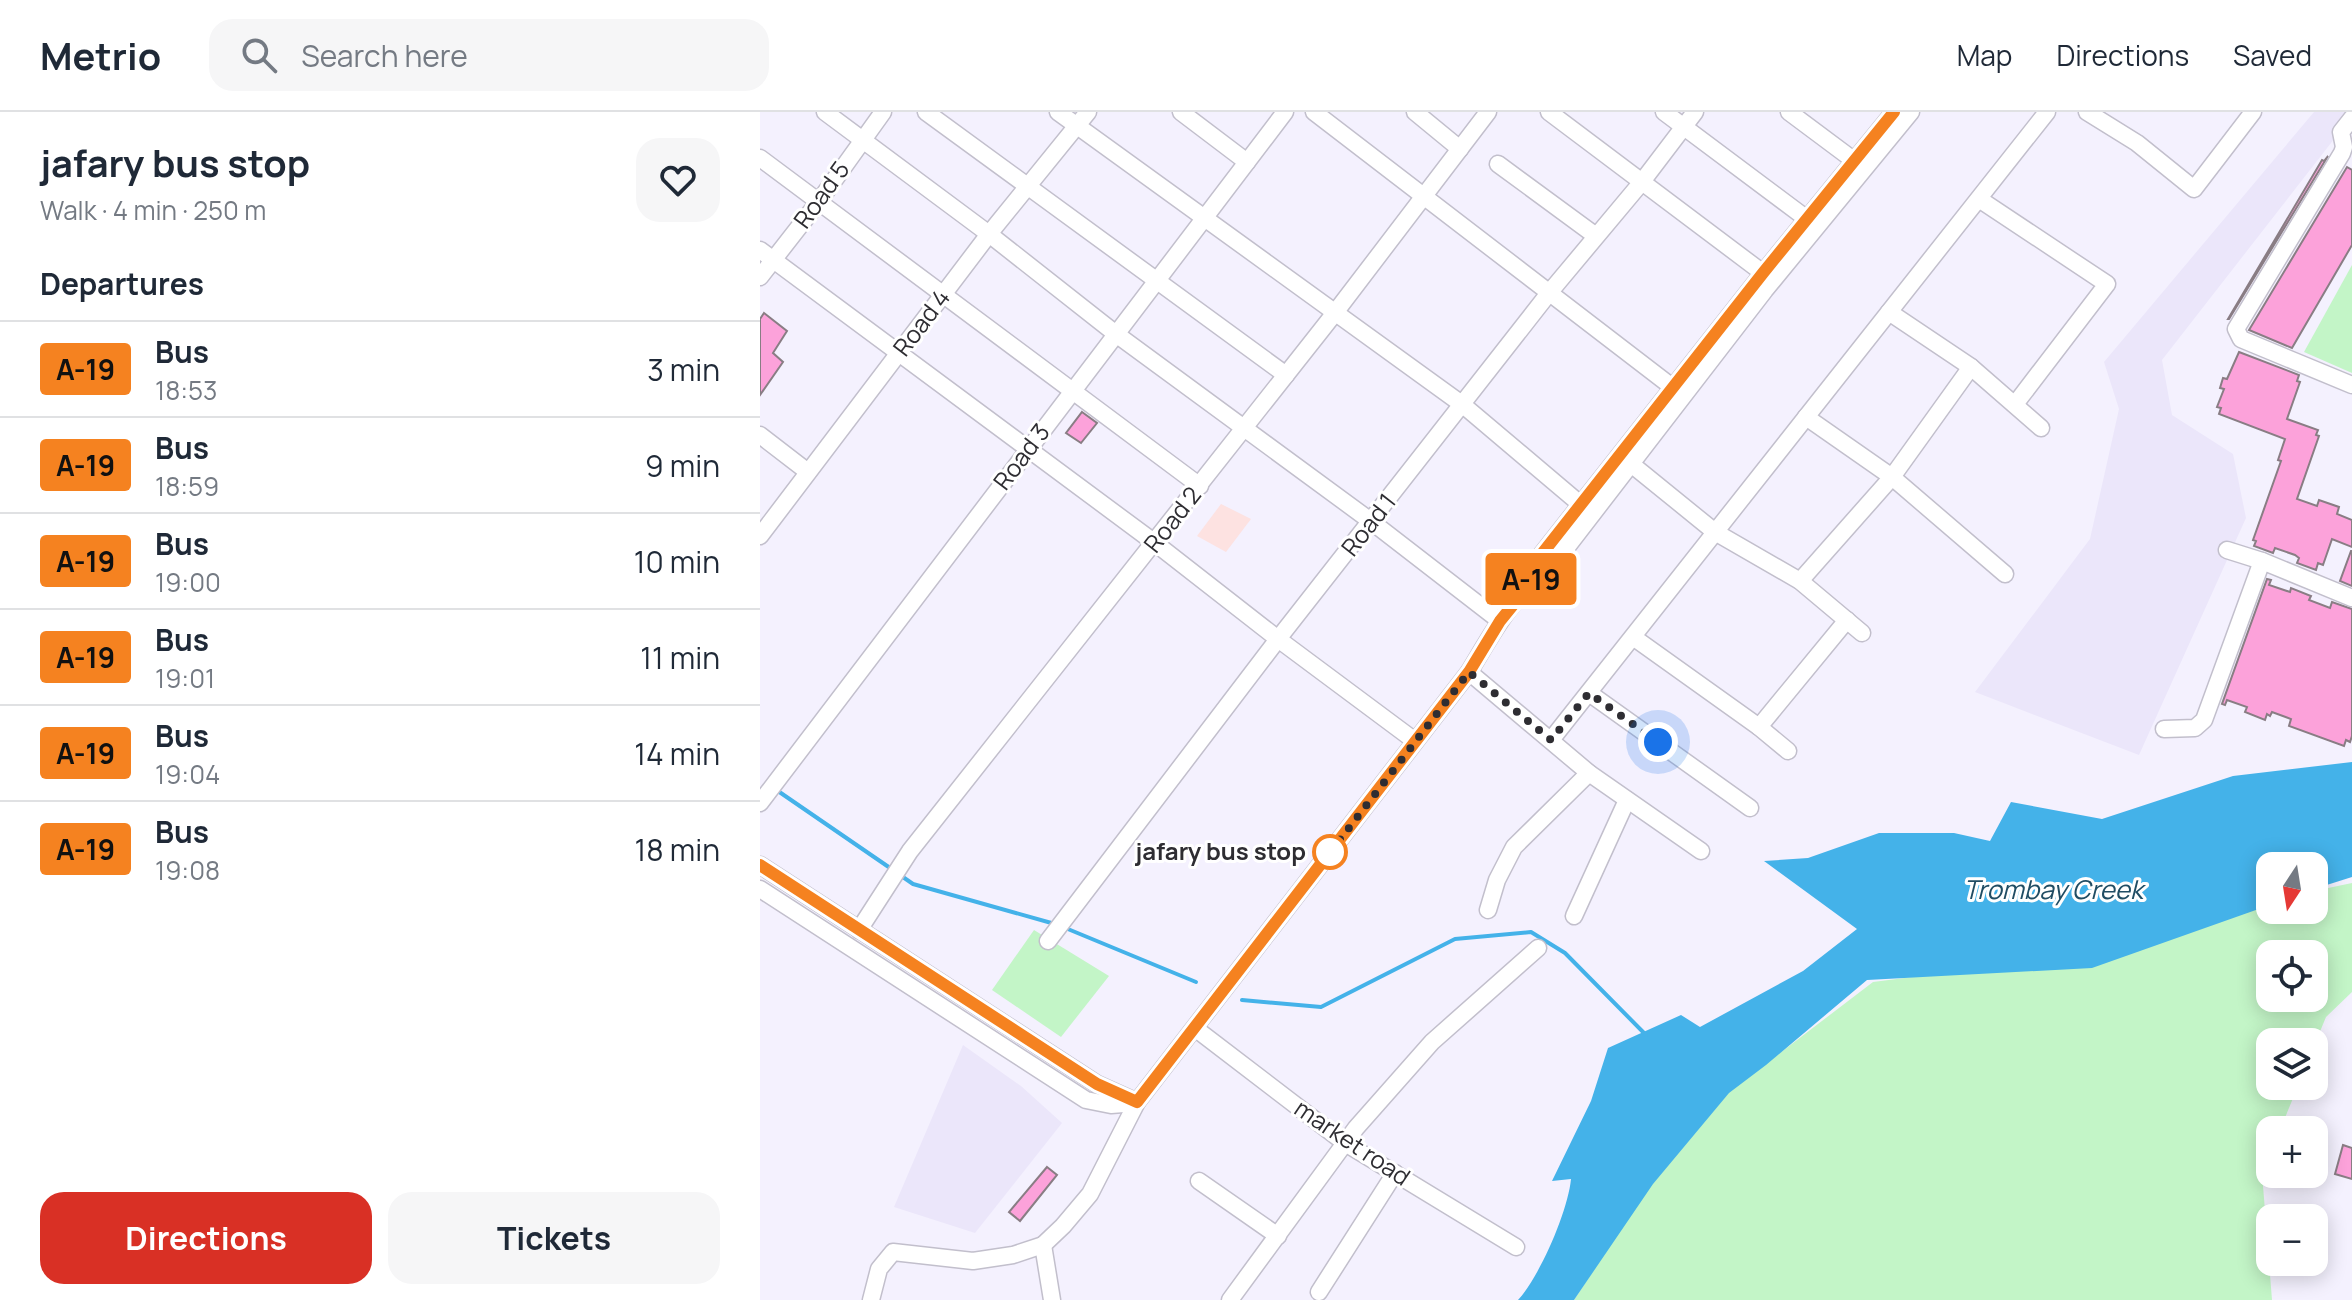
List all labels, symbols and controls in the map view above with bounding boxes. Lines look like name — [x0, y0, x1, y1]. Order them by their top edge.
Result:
search box — [209, 19, 769, 91]
text: Metrio — [40, 29, 161, 81]
icon: search — [237, 33, 281, 77]
text: Search here — [301, 35, 468, 76]
text: Map — [1957, 36, 2012, 74]
text: Directions — [2056, 36, 2189, 74]
text: Saved — [2233, 36, 2312, 74]
text: jafary bus stop — [40, 136, 310, 188]
button: heart — [636, 138, 720, 222]
street label: Road 5 — [785, 154, 856, 234]
text: Walk · 4 min · 250 m — [40, 192, 266, 228]
text: Departures — [40, 263, 204, 304]
street label: Road 4 — [885, 282, 957, 362]
text: Bus — [155, 331, 209, 372]
text: 3 min — [647, 349, 720, 390]
text: A-19 — [56, 350, 115, 388]
text: 18:53 — [155, 372, 218, 408]
street label: Road 3 — [985, 416, 1057, 496]
text: Bus — [155, 427, 209, 468]
text: 9 min — [645, 445, 720, 486]
text: A-19 — [56, 446, 115, 484]
text: 18:59 — [155, 468, 219, 504]
street label: Road 2 — [1136, 479, 1208, 559]
street label: Road 1 — [1333, 486, 1403, 562]
text: Bus — [155, 523, 209, 564]
text: 10 min — [634, 541, 720, 582]
text: A-19 — [56, 542, 115, 580]
line badge: A-19 — [1475, 553, 1587, 605]
text: A-19 — [1501, 560, 1561, 598]
text: 19:00 — [155, 564, 221, 600]
text: Bus — [155, 619, 209, 660]
text: 11 min — [640, 637, 720, 678]
text: A-19 — [56, 638, 115, 676]
text: 19:01 — [155, 660, 215, 696]
text: Bus — [155, 715, 209, 756]
your location — [1638, 722, 1678, 762]
text: 14 min — [634, 733, 720, 774]
text: A-19 — [56, 734, 115, 772]
text: 19:04 — [155, 756, 220, 792]
text: Bus — [155, 811, 209, 852]
text: 18 min — [635, 829, 720, 870]
text: A-19 — [56, 830, 115, 868]
place label: jafary bus stop — [1134, 834, 1306, 867]
marker: jafary bus stop — [1313, 835, 1347, 869]
text: 19:08 — [155, 852, 220, 888]
north arrow — [2256, 852, 2328, 924]
map controls — [2256, 852, 2328, 1276]
water label: Trombay Creek — [1963, 871, 2147, 907]
button: locate — [2256, 940, 2328, 1012]
button: layers — [2256, 1028, 2328, 1100]
street label: market road — [1289, 1091, 1417, 1193]
button: + — [2256, 1116, 2328, 1188]
button: Directions — [40, 1192, 372, 1284]
button: Tickets — [388, 1192, 720, 1284]
button: − — [2256, 1204, 2328, 1276]

